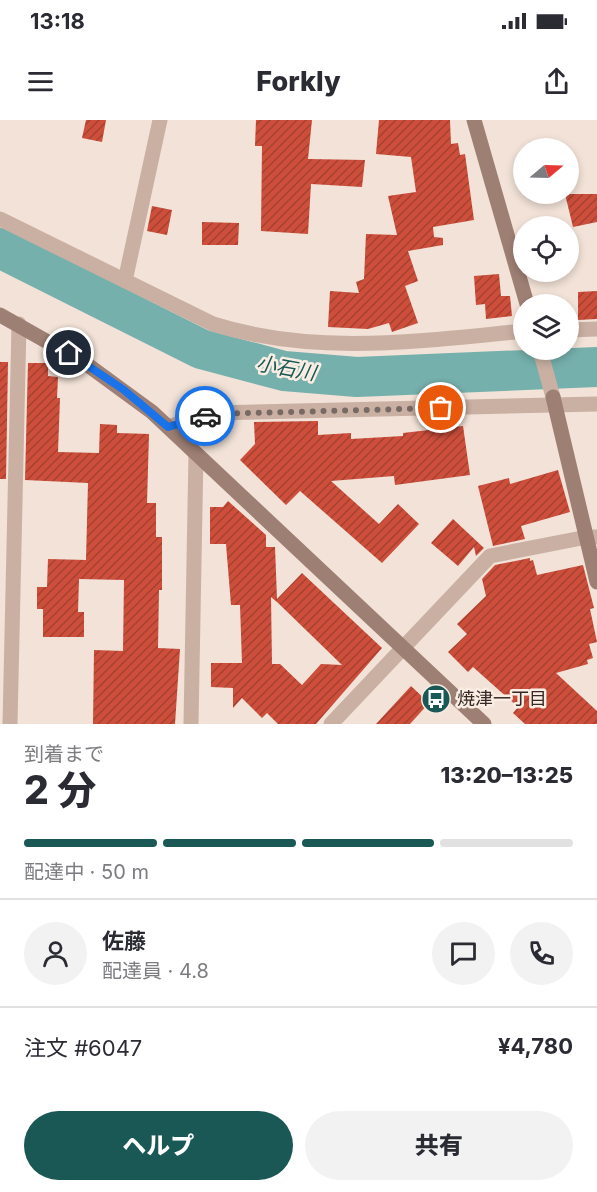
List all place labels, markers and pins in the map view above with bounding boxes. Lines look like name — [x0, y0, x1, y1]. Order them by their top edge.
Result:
pin — [43, 327, 94, 378]
pin — [415, 382, 466, 433]
bus stop icon: 焼津一丁目 — [420, 683, 452, 715]
place label: 焼津一丁目 — [457, 688, 547, 709]

